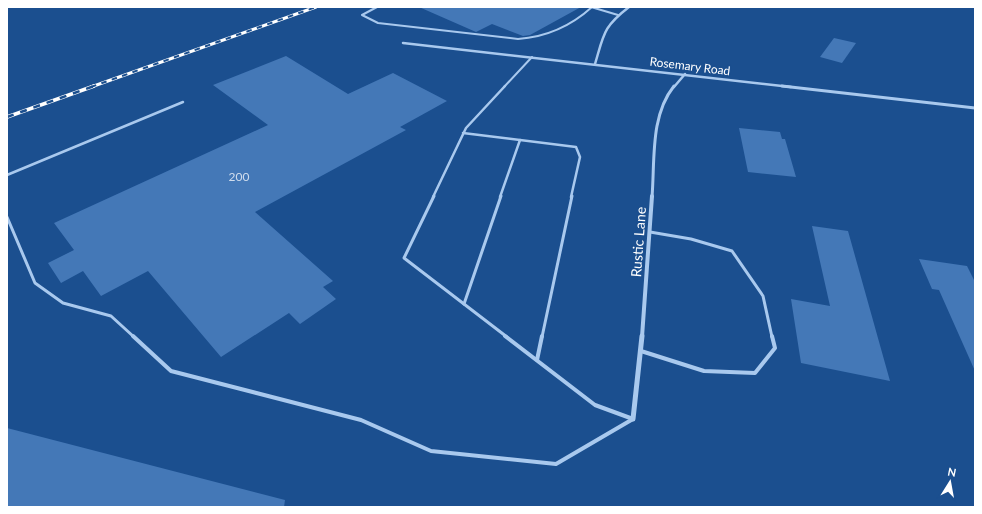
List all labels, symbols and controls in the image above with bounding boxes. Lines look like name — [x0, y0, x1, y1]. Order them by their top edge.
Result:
street label: Rosemary Road — [649, 54, 731, 78]
house number: 200 — [229, 169, 249, 184]
street label: Rustic Lane — [627, 206, 649, 278]
north arrow — [930, 462, 970, 502]
text: N — [947, 465, 957, 479]

